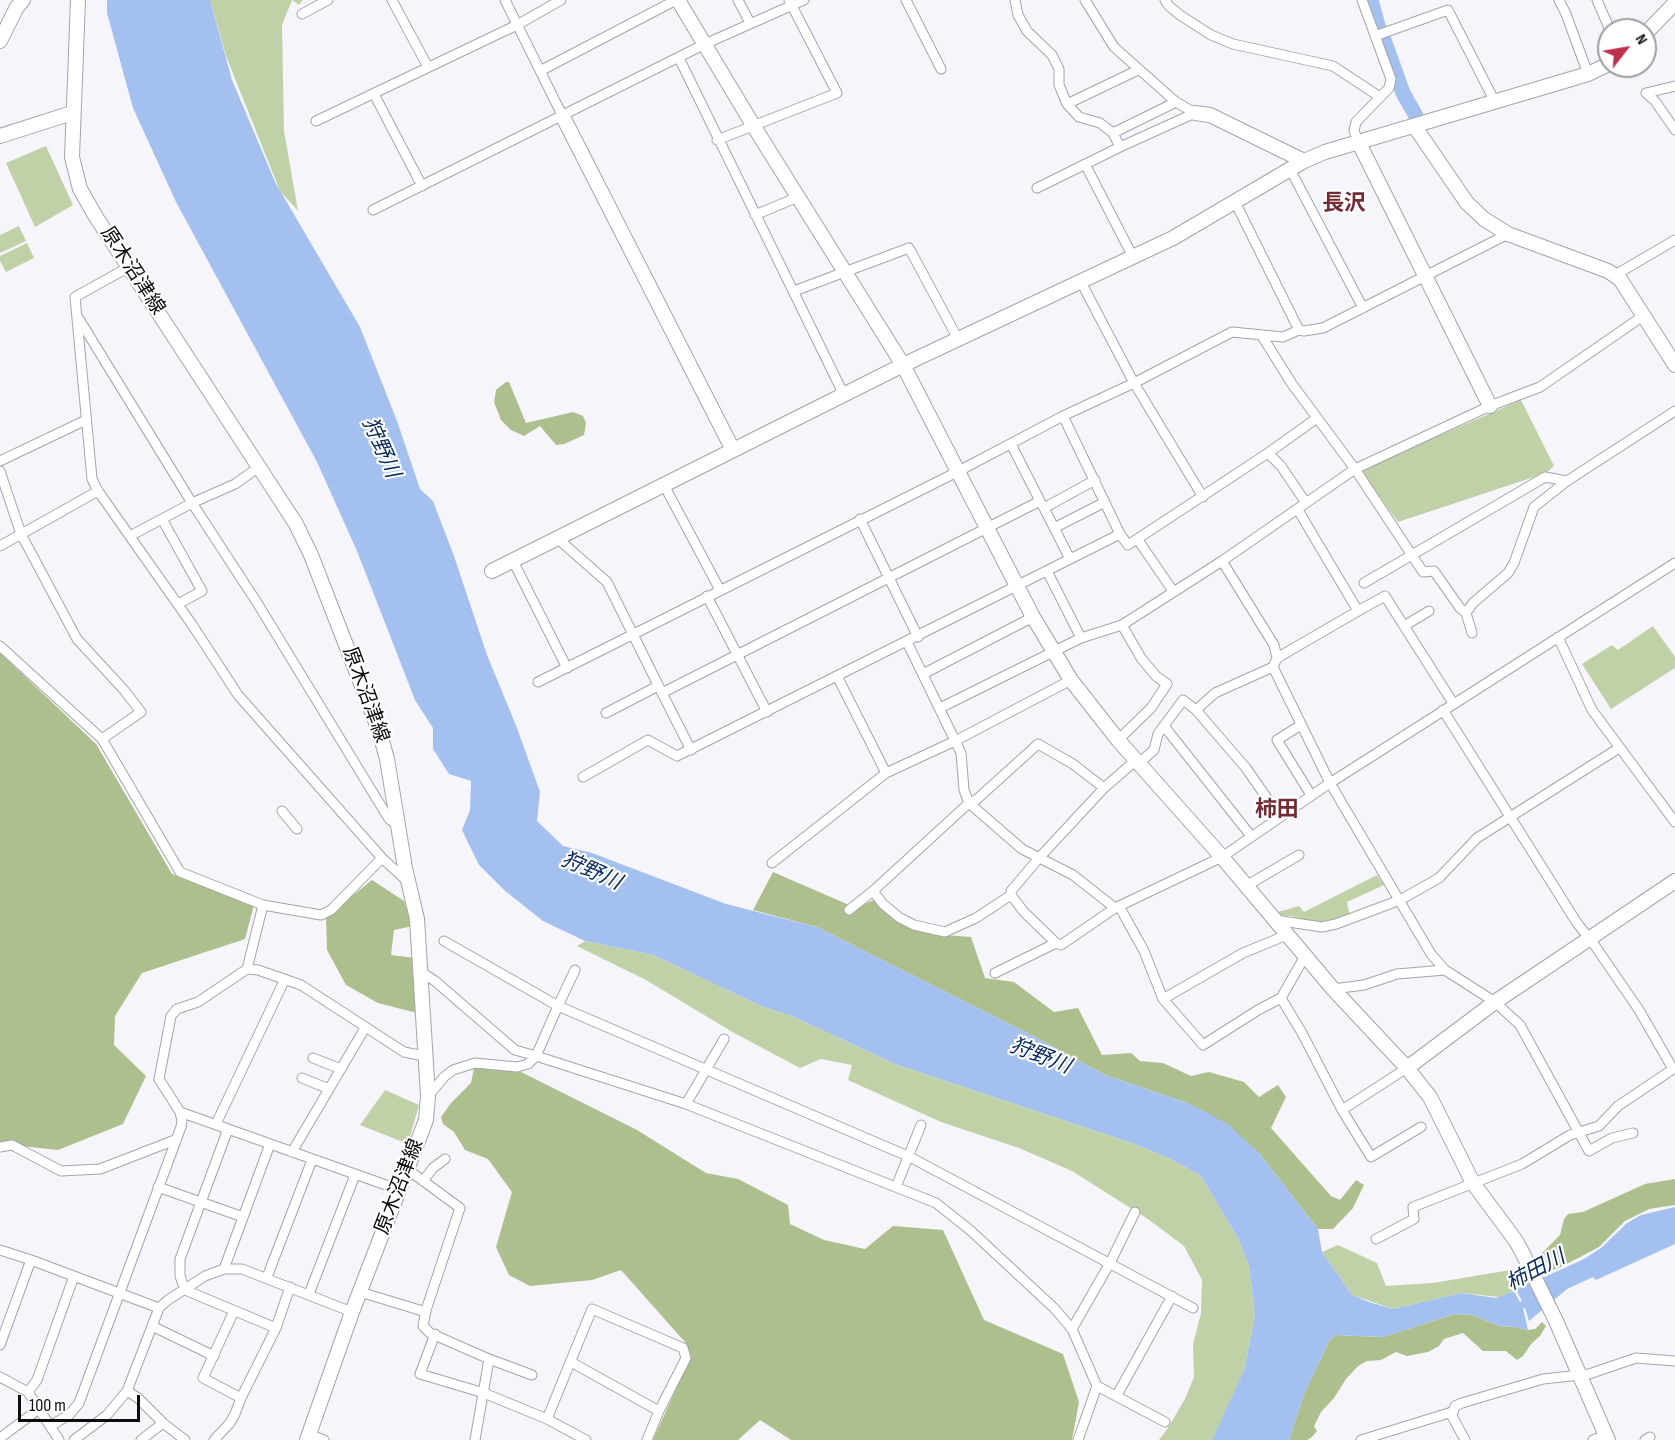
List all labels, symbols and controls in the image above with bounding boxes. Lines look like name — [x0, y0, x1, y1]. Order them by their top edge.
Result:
north arrow — [1597, 18, 1657, 78]
text: N — [1631, 31, 1651, 48]
district label: 長沢 — [1322, 191, 1366, 217]
street label: 原木沼津線 — [95, 223, 169, 319]
water label: 狩野川 — [356, 414, 404, 482]
street label: 原木沼津線 — [337, 644, 393, 746]
district label: 柿田 — [1255, 797, 1299, 823]
water label: 狩野川 — [557, 848, 625, 896]
water label: 狩野川 — [1006, 1034, 1074, 1080]
street label: 原木沼津線 — [371, 1136, 429, 1238]
water label: 柿田川 — [1502, 1245, 1570, 1297]
scale bar — [21, 1383, 142, 1421]
text: 100 m — [29, 1395, 66, 1416]

